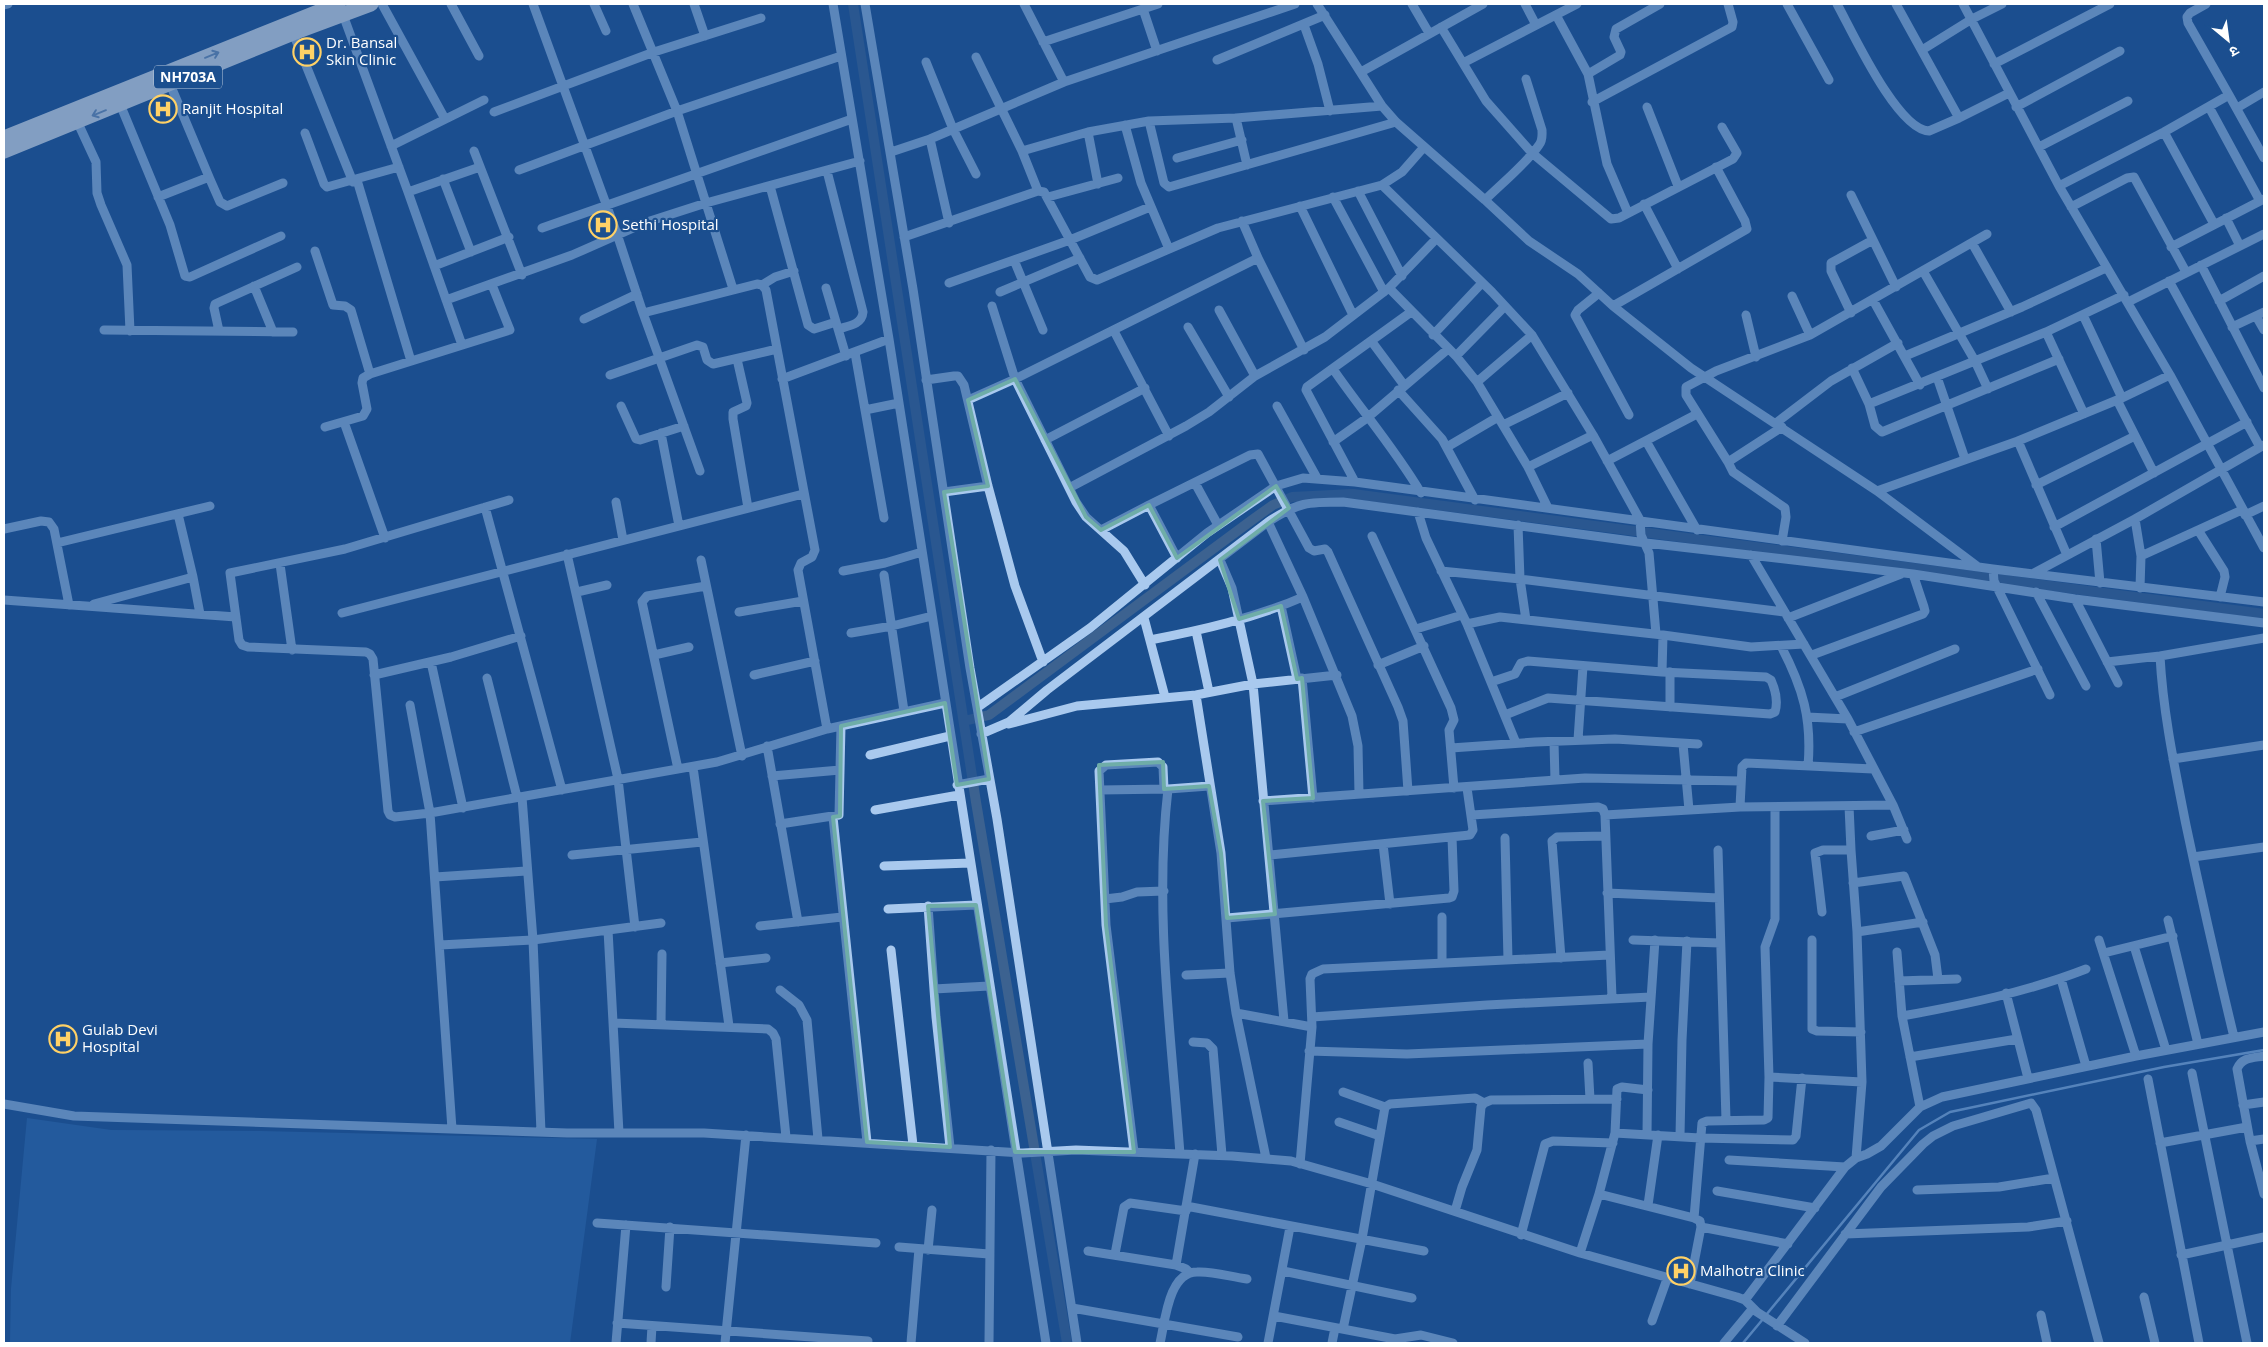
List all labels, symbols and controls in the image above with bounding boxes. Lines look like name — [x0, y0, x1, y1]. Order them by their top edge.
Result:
north arrow — [2203, 15, 2253, 65]
place label: Dr. Bansal Skin Clinic — [326, 32, 397, 69]
hospital icon: Dr. Bansal Skin Clinic — [292, 37, 322, 67]
text: उ — [2226, 42, 2243, 62]
one-way arrow — [204, 49, 219, 58]
road number: NH703A — [154, 66, 222, 88]
hospital icon: Ranjit Hospital — [148, 94, 178, 124]
place label: Ranjit Hospital — [182, 98, 283, 118]
one-way arrow — [92, 108, 107, 118]
hospital icon: Sethi Hospital — [588, 210, 618, 240]
place label: Sethi Hospital — [622, 214, 719, 234]
place label: Gulab Devi Hospital — [82, 1019, 158, 1056]
hospital icon: Gulab Devi Hospital — [48, 1024, 78, 1054]
hospital icon: Malhotra Clinic — [1666, 1256, 1696, 1286]
place label: Malhotra Clinic — [1700, 1260, 1805, 1280]

